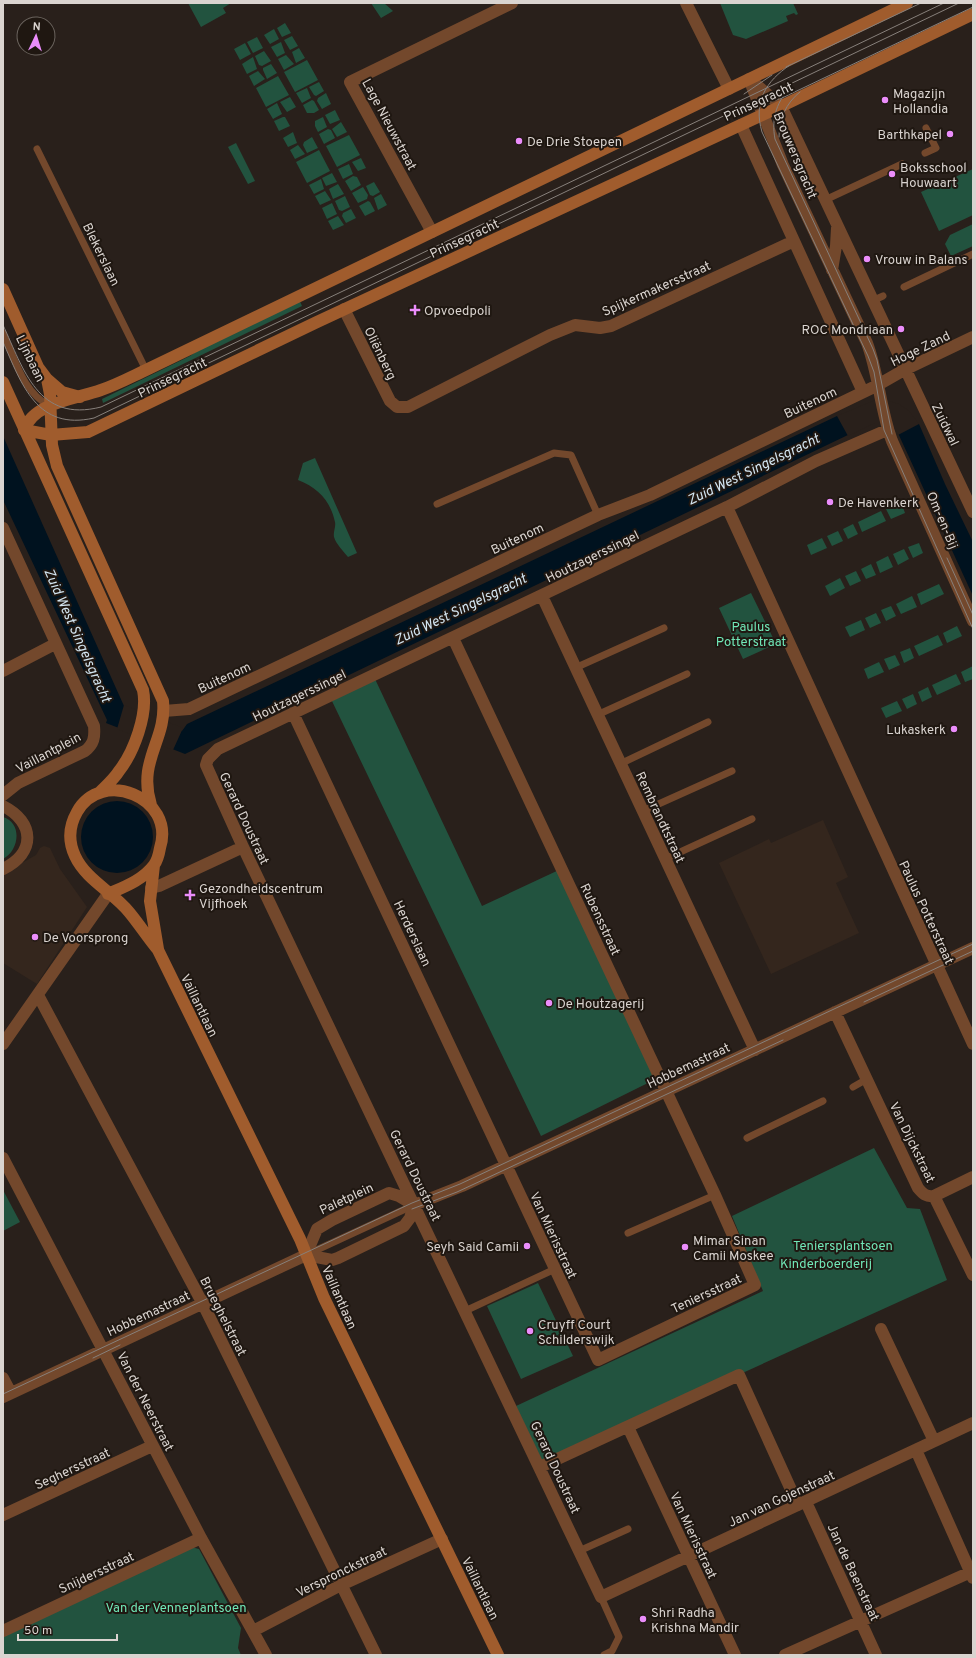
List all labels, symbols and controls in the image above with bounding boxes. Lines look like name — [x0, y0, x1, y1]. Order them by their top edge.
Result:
north arrow — [16, 16, 56, 56]
text: N — [32, 20, 41, 34]
street label: Lage Nieuwstraat — [357, 76, 419, 173]
street label: Prinsegracht — [722, 80, 796, 126]
place label: Magazijn Hollandia — [893, 87, 948, 118]
marker: Magazijn Hollandia — [880, 95, 890, 105]
street label: Brouwersgracht — [769, 110, 820, 202]
place label: Barthkapel — [878, 128, 942, 144]
marker: Barthkapel — [945, 129, 955, 139]
place label: De Drie Stoepen — [527, 135, 622, 151]
marker: De Drie Stoepen — [514, 136, 524, 146]
place label: Boksschool Houwaart — [900, 161, 967, 192]
marker: Boksschool Houwaart — [887, 169, 897, 179]
street label: Prinsegracht — [428, 217, 502, 263]
street label: Blekerslaan — [78, 221, 122, 289]
place label: Vrouw in Balans — [875, 253, 968, 269]
marker: Vrouw in Balans — [862, 254, 872, 264]
street label: Spijkermakersstraat — [600, 259, 714, 321]
marker: Opvoedpoli — [409, 304, 421, 316]
place label: Opvoedpoli — [424, 304, 491, 320]
place label: ROC Mondriaan — [801, 323, 893, 339]
marker: ROC Mondriaan — [896, 324, 906, 334]
street label: Oliënberg — [359, 325, 399, 383]
street label: Hoge Zand — [889, 329, 953, 371]
street label: Lijnbaan — [11, 333, 47, 385]
street label: Prinsegracht — [136, 355, 210, 402]
street label: Buitenom — [782, 385, 840, 423]
street label: Zuidwal — [927, 401, 961, 449]
water label: Zuid West Singelsgracht — [685, 430, 824, 510]
street label: Om-en-Bij — [922, 490, 960, 552]
place label: De Havenkerk — [838, 496, 919, 512]
marker: De Havenkerk — [825, 497, 835, 507]
street label: Buitenom — [489, 521, 547, 559]
street label: Houtzagerssingel — [543, 528, 642, 587]
water label: Zuid West Singelsgracht — [39, 566, 114, 706]
water label: Zuid West Singelsgracht — [392, 570, 531, 650]
park label: Paulus Potterstraat — [716, 620, 786, 651]
street label: Buitenom — [196, 660, 254, 698]
street label: Houtzagerssingel — [250, 667, 349, 726]
place label: Lukaskerk — [886, 723, 946, 739]
marker: Lukaskerk — [949, 724, 959, 734]
street label: Vaillantplein — [14, 730, 84, 778]
street label: Gerard Doustraat — [215, 770, 272, 868]
street label: Rembrandtstraat — [631, 770, 687, 866]
street label: Paulus Potterstraat — [894, 858, 956, 967]
street label: Rubensstraat — [576, 881, 623, 958]
place label: Gezondheidscentrum Vijfhoek — [199, 882, 323, 913]
marker: Gezondheidscentrum Vijfhoek — [184, 889, 196, 901]
street label: Herderslaan — [389, 898, 433, 969]
place label: De Voorsprong — [43, 931, 128, 947]
marker: De Voorsprong — [30, 932, 40, 942]
street label: Vaillantlaan — [176, 972, 220, 1040]
place label: De Houtzagerij — [557, 997, 644, 1013]
marker: De Houtzagerij — [544, 998, 554, 1008]
street label: Hobbemastraat — [645, 1041, 733, 1093]
street label: Van Dijckstraat — [885, 1100, 938, 1186]
street label: Gerard Doustraat — [385, 1127, 443, 1224]
street label: Paletplein — [317, 1180, 376, 1219]
street label: Van Mierisstraat — [525, 1190, 579, 1282]
place label: Mimar Sinan Camii Moskee — [693, 1234, 774, 1265]
park label: Teniersplantsoen — [793, 1239, 893, 1255]
place label: Seyh Said Camii — [426, 1240, 519, 1256]
marker: Seyh Said Camii — [522, 1241, 532, 1251]
marker: Mimar Sinan Camii Moskee — [680, 1242, 690, 1252]
park label: Kinderboerderij — [780, 1257, 872, 1273]
street label: Vaillantlaan — [317, 1264, 359, 1332]
street label: Teniersstraat — [669, 1271, 745, 1318]
street label: Brueghelstraat — [195, 1275, 249, 1359]
street label: Hobbemastraat — [105, 1289, 193, 1341]
place label: Cruyff Court Schilderswijk — [538, 1318, 615, 1349]
marker: Cruyff Court Schilderswijk — [525, 1326, 535, 1336]
street label: Van der Neerstraat — [112, 1349, 176, 1454]
street label: Gerard Doustraat — [526, 1419, 583, 1517]
street label: Seghersstraat — [33, 1445, 113, 1494]
street label: Jan van Gojenstraat — [726, 1468, 838, 1532]
street label: Van Mierisstraat — [665, 1490, 719, 1582]
street label: Jan de Baenstraat — [823, 1522, 882, 1624]
street label: Verspronckstraat — [294, 1544, 390, 1602]
street label: Snijdersstraat — [57, 1549, 137, 1598]
street label: Vaillantlaan — [457, 1555, 501, 1623]
park label: Van der Venneplantsoen — [105, 1601, 247, 1617]
place label: Shri Radha Krishna Mandir — [651, 1606, 739, 1637]
marker: Shri Radha Krishna Mandir — [638, 1614, 648, 1624]
scale bar — [18, 1616, 117, 1642]
text: 50 m — [24, 1623, 52, 1639]

